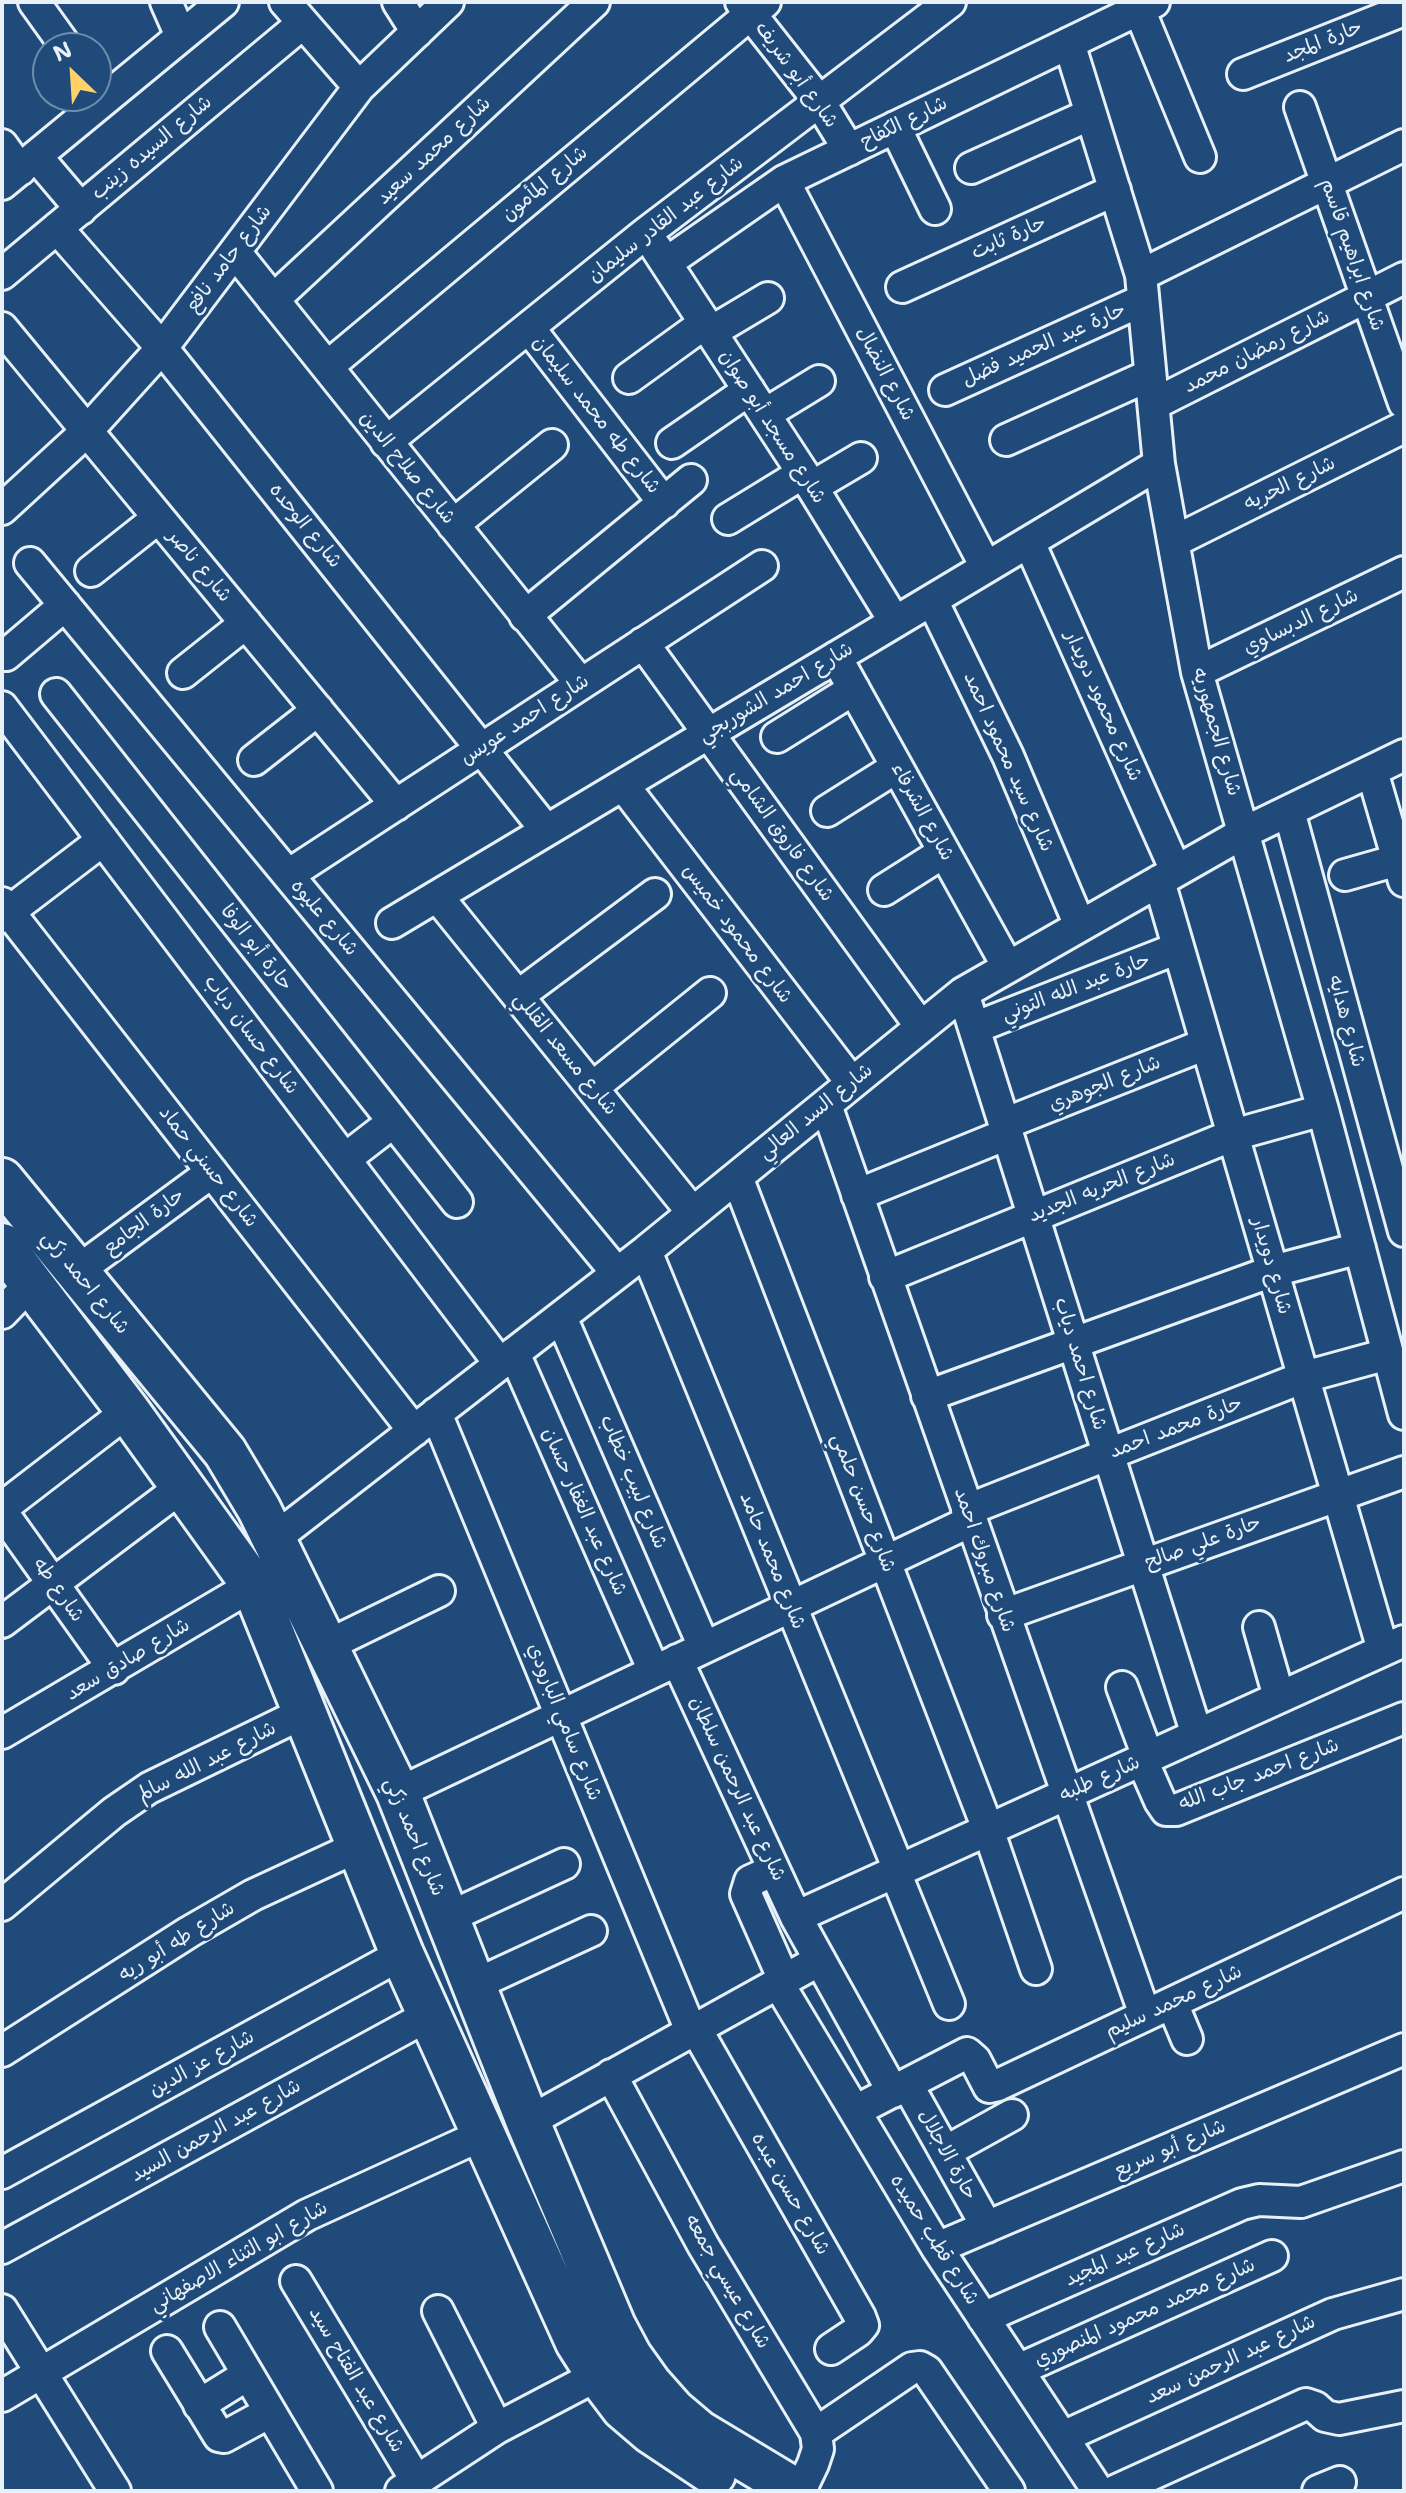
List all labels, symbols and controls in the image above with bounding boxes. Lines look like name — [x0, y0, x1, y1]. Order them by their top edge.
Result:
street label: حارة المجد — [1280, 15, 1366, 69]
street label: شارع أبو شريف — [749, 17, 843, 133]
north arrow — [32, 32, 112, 112]
text: N — [48, 35, 77, 68]
street label: شارع السيده زينب — [87, 91, 217, 205]
street label: شارع محمد سعيد — [372, 92, 496, 210]
street label: شارع الكفاح — [856, 92, 952, 154]
street label: شارع المأمون — [497, 141, 593, 227]
street label: شارع عبد القادر سليمان — [583, 152, 749, 288]
street label: شارع ابراهيم قاسم — [1315, 176, 1389, 334]
street label: شارع حامد نافع — [181, 200, 277, 318]
street label: حارة ثابت — [968, 211, 1050, 265]
street label: حارة عبد الحميد فضل — [958, 298, 1130, 392]
street label: شارع رمضان محمد — [1180, 305, 1334, 399]
street label: شارع النضال — [850, 323, 920, 425]
street label: شارع طه محمد سليمان — [527, 331, 665, 499]
street label: شارع مسجد أبو صوان — [713, 346, 831, 508]
street label: شارع صلاح الدين — [354, 406, 460, 530]
street label: شارع الحريه — [1240, 452, 1340, 516]
street label: شارع الوحده — [263, 479, 347, 573]
street label: شارع ناصر — [162, 525, 236, 607]
street label: شارع الدبساوي — [1239, 584, 1363, 660]
street label: شارع محمود دويدار — [1059, 627, 1147, 785]
street label: شارع احمد الشوربجي — [694, 637, 858, 749]
street label: شارع الجمهوريه — [1186, 665, 1246, 799]
street label: شارع سيد محمود احمد — [958, 668, 1058, 856]
street label: شارع احمد عويس — [456, 669, 594, 771]
street label: شارع الشرفاء — [885, 759, 959, 865]
street label: شارع فاروق الشامي — [725, 763, 839, 907]
street label: شارع محمود خميس — [677, 860, 797, 1008]
street label: شارع عليوه — [285, 875, 363, 961]
street label: حارة أبو الوفا — [215, 900, 297, 996]
street label: حارة عبد الله التوني — [998, 949, 1154, 1027]
street label: شارع حسان دياب — [198, 971, 304, 1099]
street label: شارع هدايه — [1322, 972, 1370, 1070]
street label: شارع مسعد القللي — [508, 988, 622, 1120]
street label: شارع الجوهري — [1046, 1051, 1164, 1117]
street label: شارع السد العالي — [754, 1059, 878, 1165]
street label: شارع حسني حماد — [153, 1101, 263, 1233]
street label: شارع الحريه الجديد — [1025, 1148, 1179, 1228]
street label: حارة الجامع — [98, 1183, 190, 1261]
street label: شارع دويدار — [1246, 1215, 1296, 1317]
street label: شارع احمد زكي — [36, 1226, 134, 1340]
street label: شارع احمد دياب — [1048, 1295, 1112, 1433]
street label: حارة محمد احمد — [1106, 1392, 1246, 1464]
street label: شارع لبيب خطاب — [594, 1411, 672, 1553]
street label: شارع عبد الغفار حسان — [536, 1424, 632, 1600]
street label: شارع حسن حلمي — [826, 1430, 900, 1576]
street label: شارع مبروك احمد — [948, 1485, 1020, 1635]
street label: شارع محمد حامد — [734, 1489, 810, 1633]
street label: حارة علي صالح — [1142, 1511, 1264, 1575]
street label: شارع طه — [27, 1553, 89, 1627]
street label: شارع صادق سعد — [62, 1614, 194, 1706]
street label: شارع سامي البارودي — [521, 1640, 607, 1804]
street label: شارع عبد الرحمن سلطان — [684, 1693, 790, 1885]
street label: شارع عبد الله سالم — [134, 1717, 280, 1807]
street label: شارع احمد جاب الله — [1175, 1733, 1343, 1817]
street label: شارع طلبه — [1056, 1751, 1144, 1807]
street label: شارع احمد زكي — [378, 1774, 450, 1900]
street label: شارع طه أبو ريه — [115, 1897, 239, 1987]
street label: شارع محمد سليم — [1102, 1960, 1246, 2044]
street label: شارع عز الدين — [145, 2025, 259, 2103]
street label: شارع عبد الرحمن السيد — [127, 2074, 305, 2188]
street label: حارة الاجلال — [912, 2105, 982, 2205]
street label: شارع أبو سريع — [1110, 2115, 1230, 2183]
street label: شارع حسن عبده — [745, 2129, 835, 2259]
street label: شارع قطب حميده — [884, 2170, 984, 2310]
street label: شارع ابو الثناء الاصفهاني — [146, 2196, 332, 2318]
street label: شارع عيسي جمعه — [679, 2211, 775, 2353]
street label: شارع عبد المجيد — [1061, 2218, 1189, 2292]
street label: شارع محمد محمود المنصوري — [1031, 2253, 1259, 2373]
street label: شارع عبد الفتاح سيد — [303, 2303, 409, 2457]
street label: شارع عبد الرحمن سعد — [1142, 2310, 1320, 2410]

